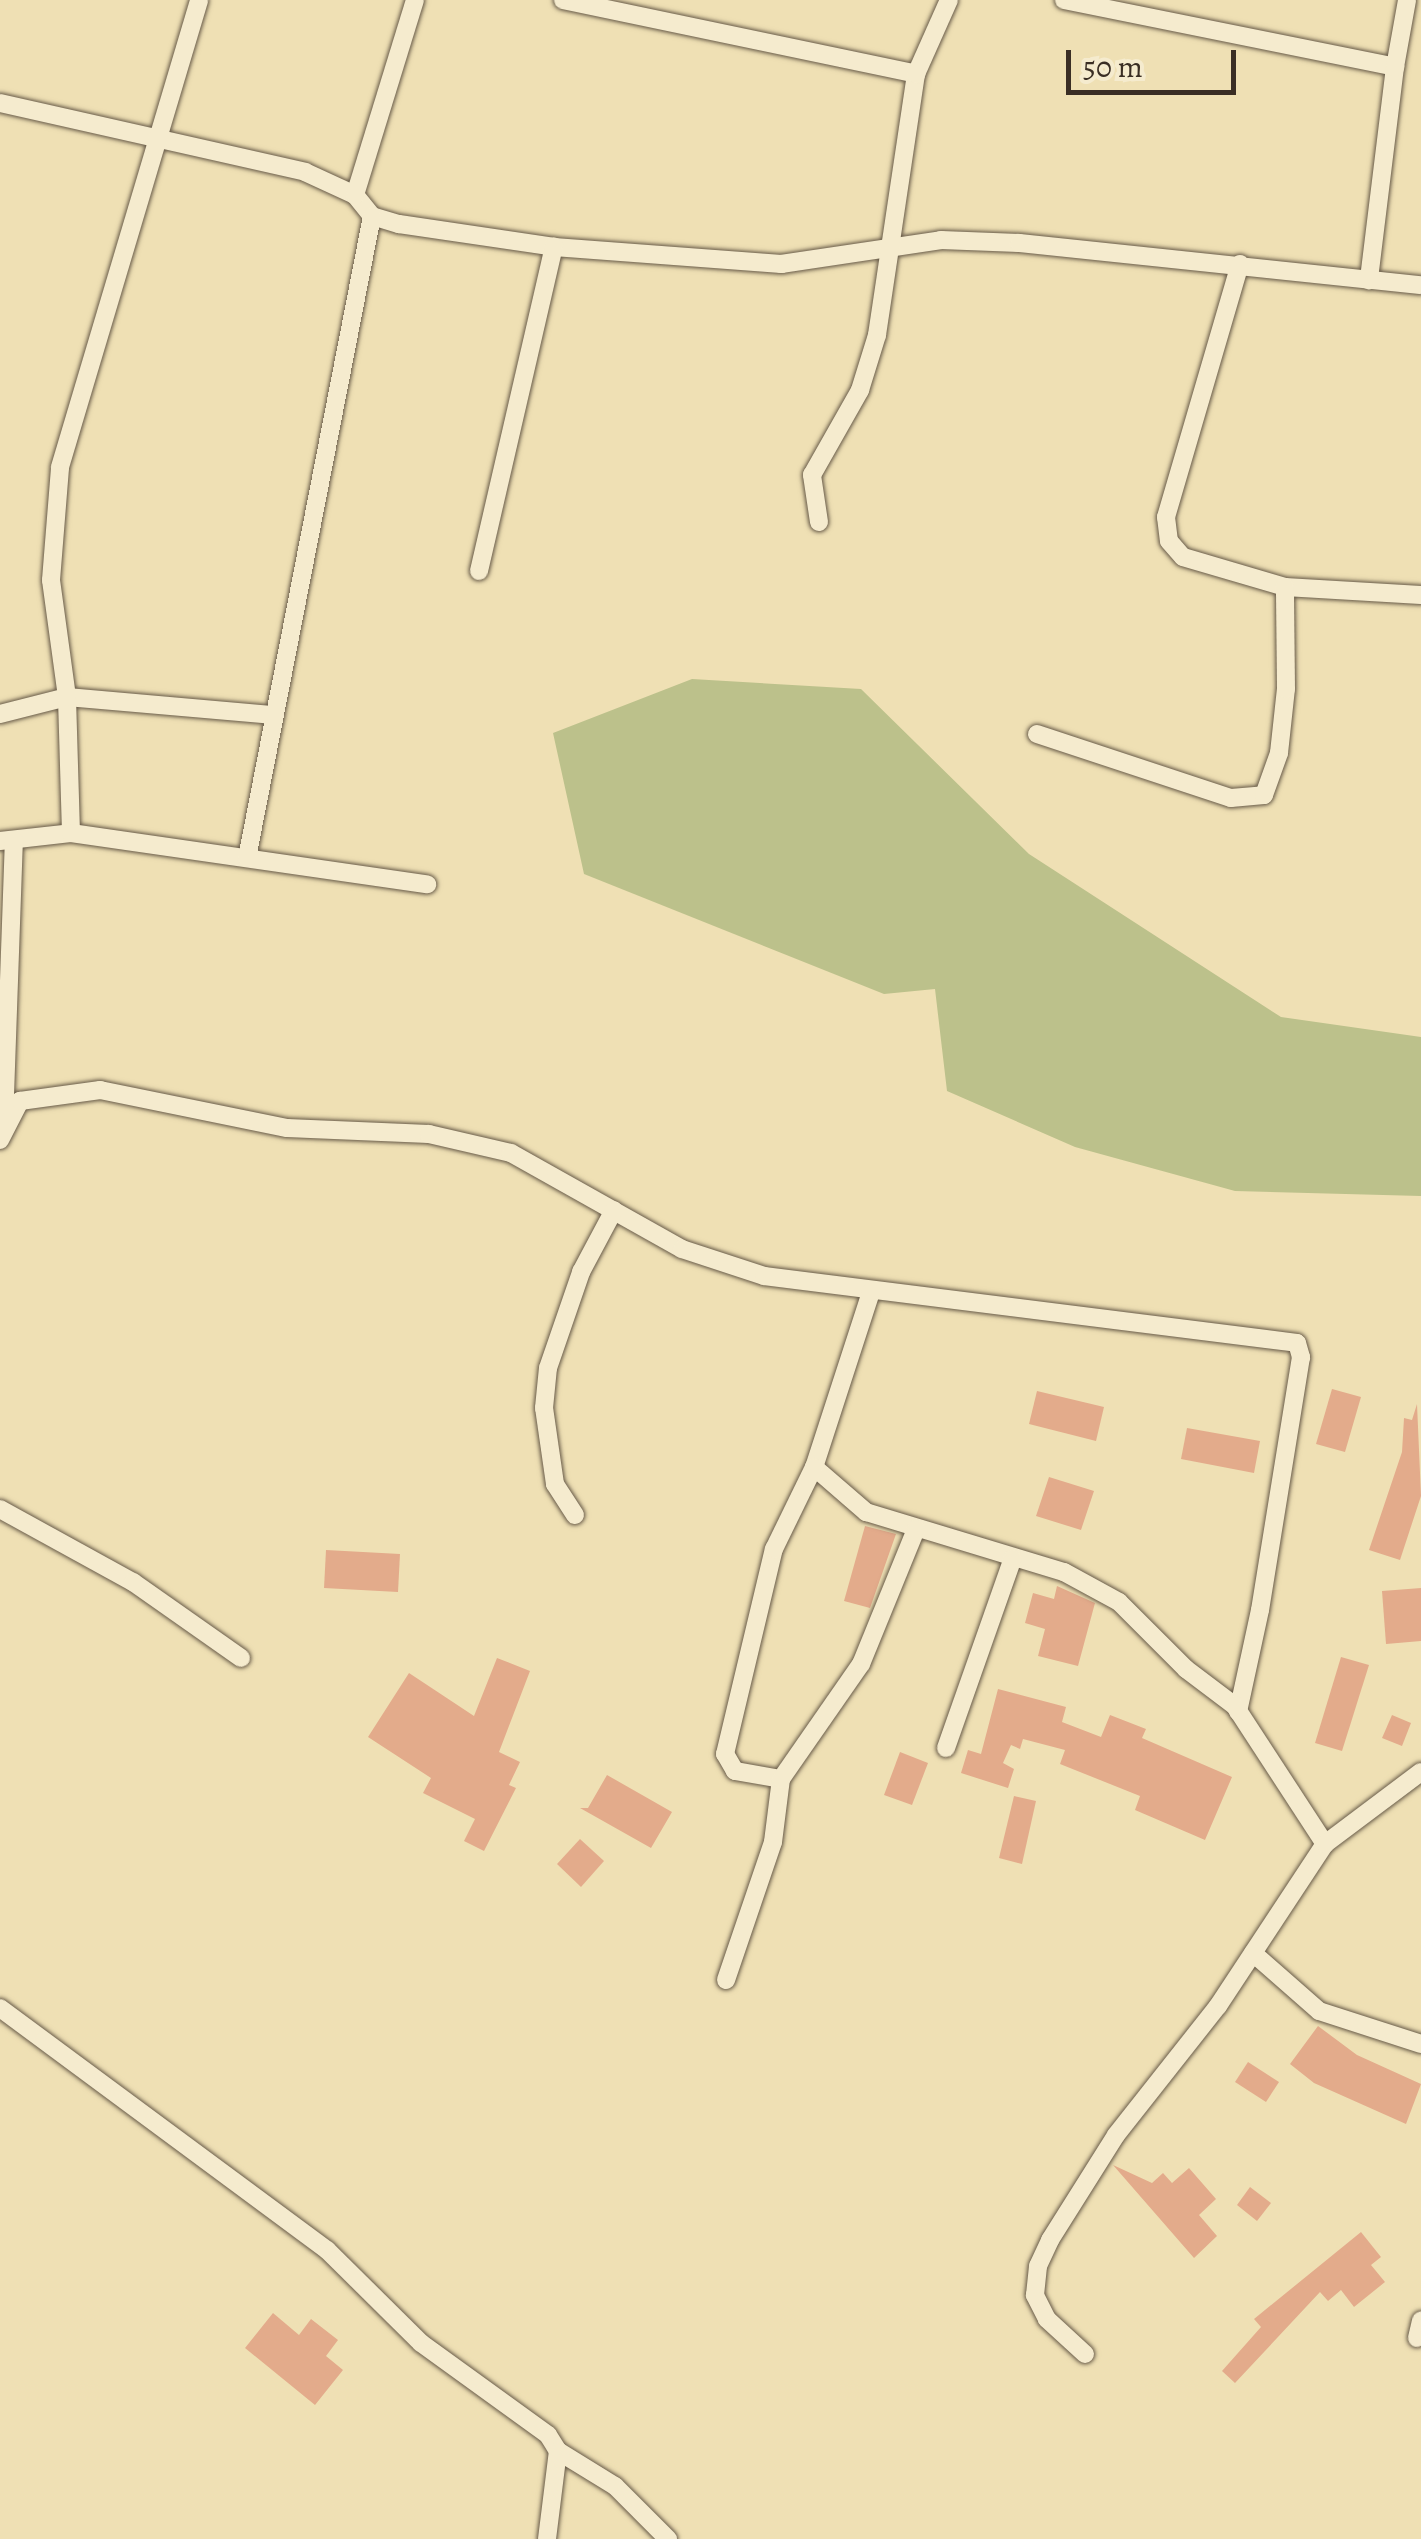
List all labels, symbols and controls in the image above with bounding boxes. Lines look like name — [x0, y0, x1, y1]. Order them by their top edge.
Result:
scale bar — [1071, 30, 1241, 92]
text: 50 m — [1083, 47, 1143, 87]

